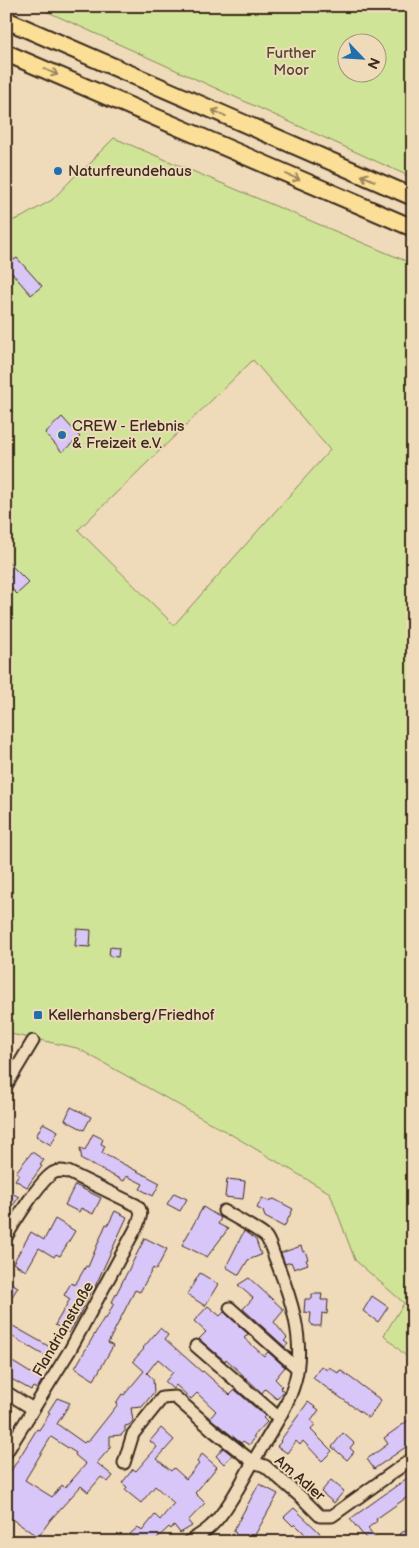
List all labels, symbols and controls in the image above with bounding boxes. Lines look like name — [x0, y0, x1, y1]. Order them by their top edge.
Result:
north arrow — [336, 32, 386, 82]
park label: Further Moor — [266, 44, 317, 80]
text: N — [363, 55, 383, 72]
one-way arrow — [43, 68, 58, 78]
one-way arrow — [212, 107, 227, 117]
place label: Naturfreundehaus — [68, 162, 192, 181]
marker: Naturfreundehaus — [52, 165, 64, 177]
one-way arrow — [361, 172, 376, 182]
one-way arrow — [285, 173, 300, 183]
place label: CREW - Erlebnis & Freizeit e.V. — [72, 417, 185, 453]
marker: CREW - Erlebnis & Freizeit e.V. — [56, 429, 68, 441]
place label: Kellerhansberg/Friedhof — [48, 1006, 215, 1025]
marker: Kellerhansberg/Friedhof — [32, 1009, 44, 1021]
street label: Flandrianstraße — [29, 1278, 98, 1380]
street label: Am Adler — [271, 1451, 329, 1506]

